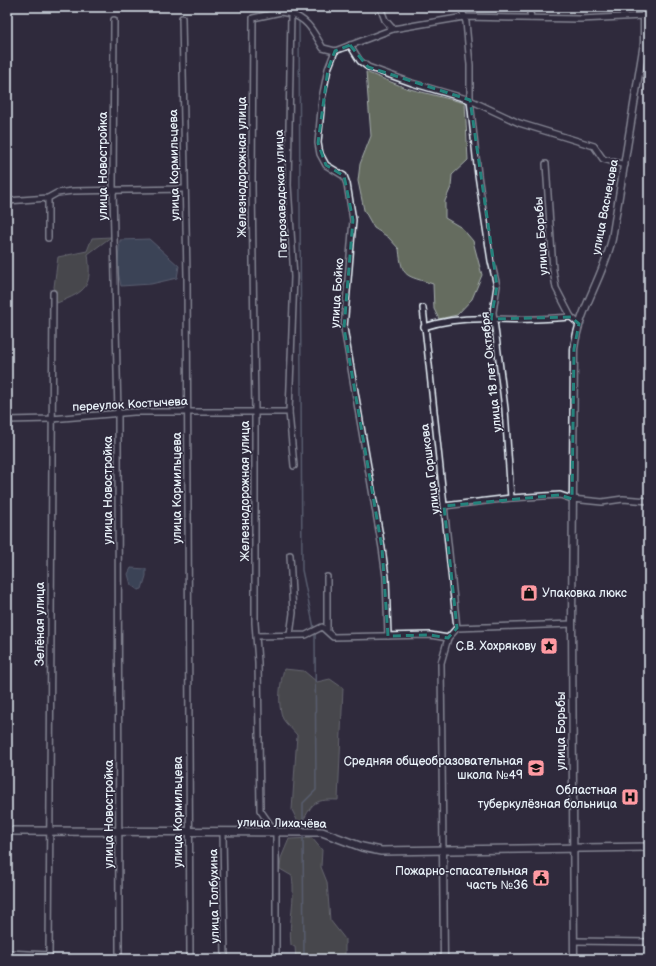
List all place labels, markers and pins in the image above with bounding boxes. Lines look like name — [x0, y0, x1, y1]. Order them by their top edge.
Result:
shop icon: Упаковка люкс — [519, 583, 539, 603]
place label: Упаковка люкс — [542, 586, 627, 601]
place icon: С.В. Хохрякову — [539, 636, 559, 656]
place label: С.В. Хохрякову — [456, 639, 536, 654]
place label: Средняя общеобразовательная школа №49 — [344, 754, 523, 783]
school or university icon: Средняя общеобразовательная школа №49 — [526, 758, 546, 778]
place label: Областная туберкулёзная больница — [478, 783, 617, 812]
hospital icon: Областная туберкулёзная больница — [620, 787, 640, 807]
place label: Пожарно-спасательная часть №36 — [395, 864, 528, 893]
public building icon: Пожарно-спасательная часть №36 — [531, 868, 551, 888]

